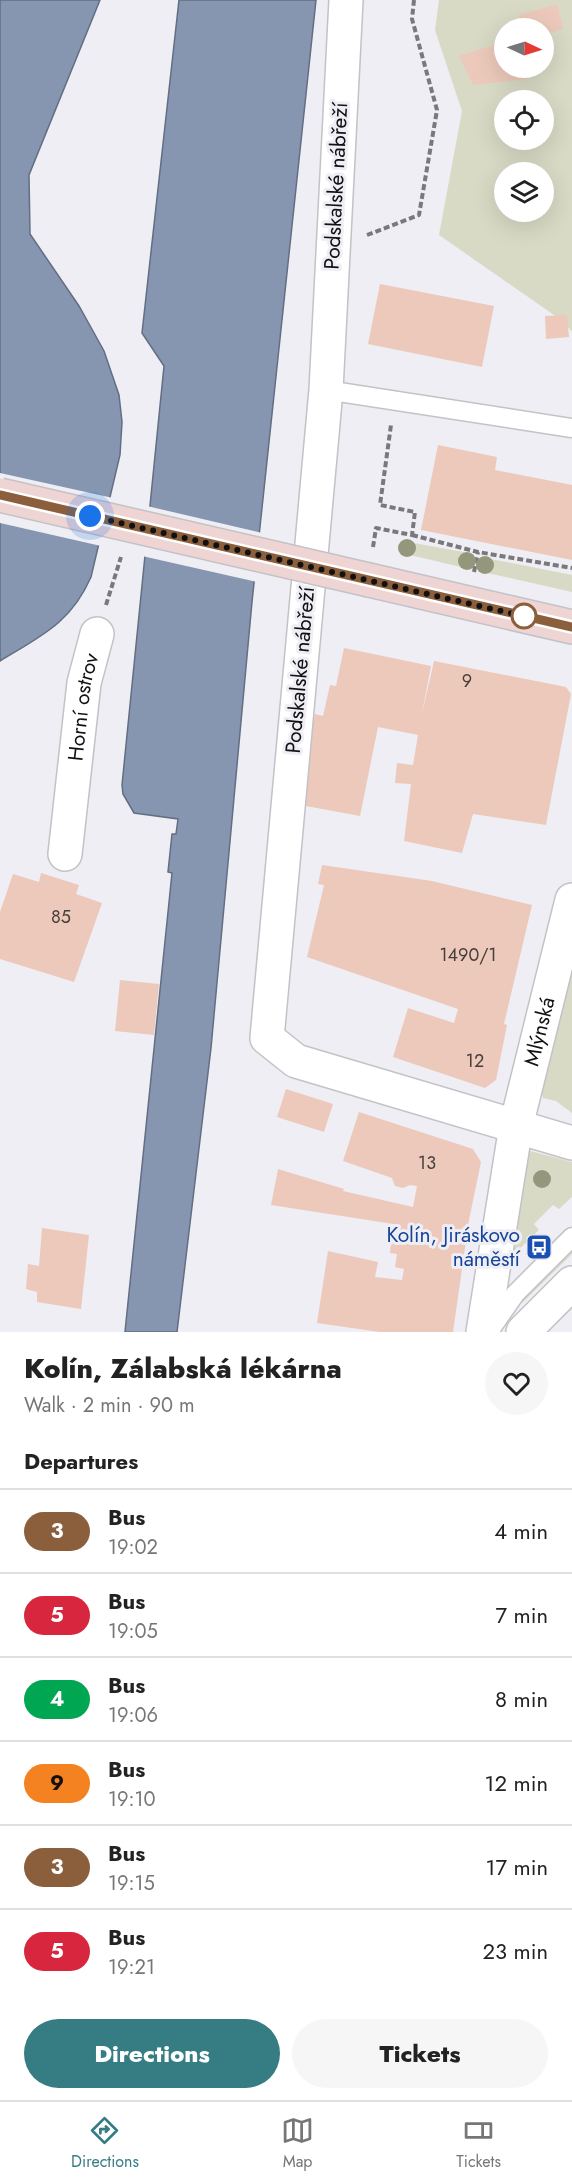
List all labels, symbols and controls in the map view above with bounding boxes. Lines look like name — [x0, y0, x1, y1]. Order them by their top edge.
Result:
north arrow — [494, 18, 554, 78]
map controls — [494, 18, 554, 222]
button: locate — [494, 90, 554, 150]
street label: Podskalské nábřeží — [317, 100, 355, 270]
button: layers — [494, 162, 554, 222]
your location — [75, 501, 105, 531]
street label: Podskalské nábřeží — [278, 584, 322, 755]
unlabelled marker — [511, 603, 537, 629]
street label: Horní ostrov — [60, 649, 106, 763]
house number: 9 — [462, 668, 472, 694]
house number: 85 — [51, 904, 71, 930]
house number: 1490/1 — [439, 942, 497, 968]
street label: Mlýnská — [516, 994, 562, 1069]
house number: 12 — [466, 1048, 484, 1074]
house number: 13 — [418, 1150, 436, 1176]
place label: Kolín, Jiráskovo náměstí — [386, 1220, 522, 1274]
bus stop icon: Kolín, Jiráskovo náměstí — [524, 1232, 554, 1262]
text: Kolín, Zálabská lékárna — [24, 1348, 342, 1389]
button: heart — [485, 1352, 548, 1415]
text: Walk · 2 min · 90 m — [24, 1391, 195, 1420]
text: Departures — [24, 1445, 138, 1477]
text: Bus — [108, 1501, 145, 1533]
text: 4 min — [494, 1515, 548, 1547]
text: 3 — [50, 1516, 64, 1546]
text: 19:02 — [108, 1533, 158, 1562]
text: Bus — [108, 1585, 145, 1617]
text: 7 min — [495, 1599, 548, 1631]
text: 5 — [50, 1600, 64, 1630]
text: 19:05 — [108, 1617, 158, 1646]
text: Bus — [108, 1669, 145, 1701]
text: 8 min — [495, 1683, 548, 1715]
text: 4 — [50, 1684, 64, 1714]
text: 19:06 — [108, 1701, 158, 1730]
text: Bus — [108, 1753, 145, 1785]
text: 12 min — [485, 1767, 548, 1799]
text: 9 — [50, 1768, 64, 1798]
text: 19:10 — [108, 1785, 156, 1814]
text: Bus — [108, 1837, 145, 1869]
text: 17 min — [486, 1851, 548, 1883]
text: 3 — [50, 1852, 64, 1882]
text: 19:15 — [108, 1869, 155, 1898]
text: Bus — [108, 1921, 145, 1953]
text: 23 min — [482, 1935, 548, 1967]
text: 5 — [50, 1936, 64, 1966]
text: 19:21 — [108, 1953, 155, 1982]
button: Directions — [24, 2019, 280, 2088]
button: Tickets — [292, 2019, 548, 2088]
tab: Directions — [71, 2114, 139, 2173]
tab: Map — [281, 2114, 314, 2173]
tab: Tickets — [456, 2114, 501, 2173]

